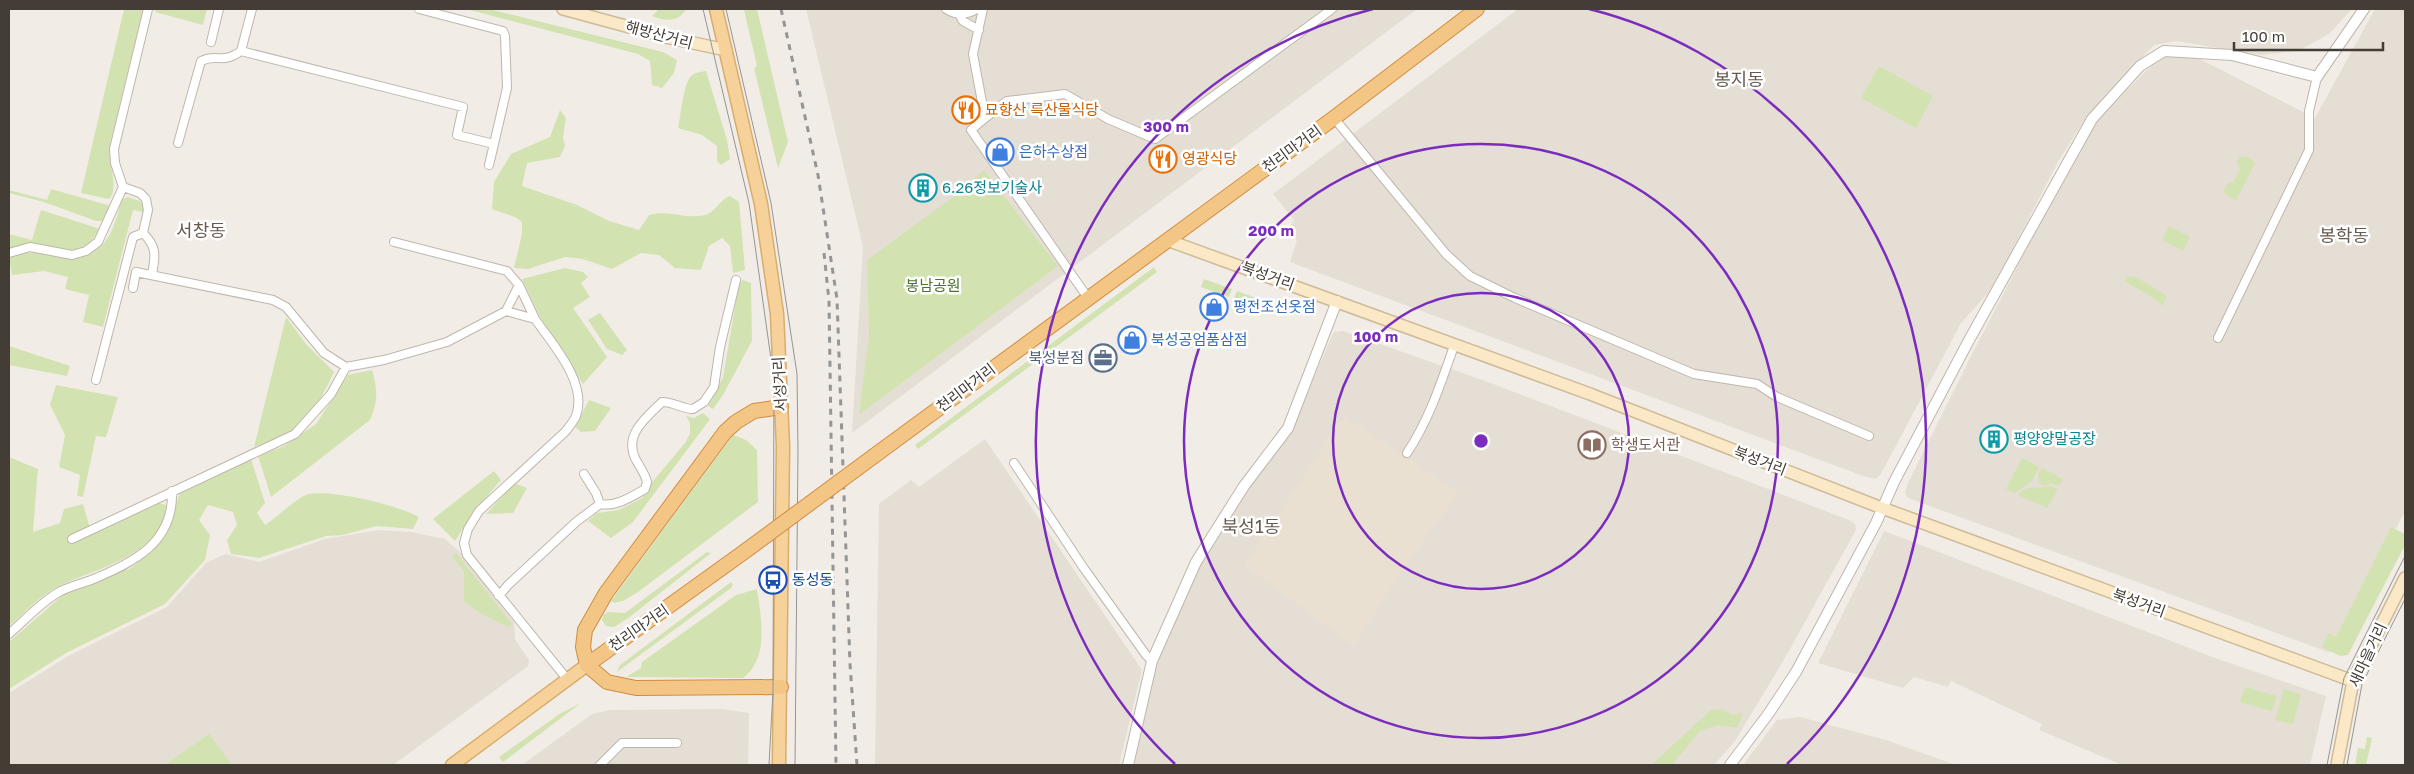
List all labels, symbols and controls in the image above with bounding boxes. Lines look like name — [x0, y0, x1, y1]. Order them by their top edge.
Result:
street label: 해방산거리 — [624, 16, 695, 52]
scale bar — [2234, 20, 2383, 52]
text: 100 m — [2242, 27, 2285, 45]
district label: 봉지동 — [1714, 68, 1764, 90]
restaurant icon: 묘향산 륵산물식당 — [951, 95, 981, 125]
place label: 묘향산 륵산물식당 — [985, 100, 1099, 118]
text: 300 m — [1143, 117, 1189, 135]
street label: 천리마거리 — [1258, 121, 1325, 176]
shop icon: 은하수상점 — [985, 137, 1015, 167]
place label: 은하수상점 — [1019, 142, 1088, 160]
restaurant icon: 영광식당 — [1148, 144, 1178, 174]
place label: 영광식당 — [1182, 149, 1237, 167]
building icon: 6.26정보기술사 — [908, 173, 938, 203]
place label: 6.26정보기술사 — [942, 178, 1043, 196]
district label: 서창동 — [176, 219, 226, 241]
text: 200 m — [1248, 221, 1294, 239]
district label: 봉학동 — [2319, 224, 2369, 246]
street label: 북성거리 — [1239, 257, 1297, 293]
park label: 봉남공원 — [905, 276, 961, 294]
shop icon: 평전조선옷점 — [1199, 292, 1229, 322]
place label: 평전조선옷점 — [1233, 297, 1316, 315]
shop icon: 북성공엄품삼점 — [1117, 325, 1147, 355]
text: 100 m — [1354, 327, 1398, 345]
place label: 북성공엄품삼점 — [1151, 330, 1248, 348]
office icon: 북성분점 — [1088, 343, 1118, 373]
place label: 북성분점 — [1029, 348, 1084, 366]
street label: 서성거리 — [769, 356, 789, 412]
street label: 천리마거리 — [932, 359, 998, 415]
building icon: 평양양말공장 — [1979, 424, 2009, 454]
place label: 평양양말공장 — [2013, 429, 2096, 447]
library icon: 학생도서관 — [1577, 430, 1607, 460]
centre of rings — [1472, 432, 1490, 450]
place label: 학생도서관 — [1611, 435, 1680, 453]
street label: 북성거리 — [1731, 442, 1789, 478]
district label: 북성1동 — [1222, 515, 1280, 537]
bus stop icon: 동성동 — [758, 565, 788, 595]
place label: 동성동 — [792, 570, 833, 588]
street label: 북성거리 — [2110, 584, 2168, 620]
street label: 천리마거리 — [605, 600, 672, 654]
street label: 새마을거리 — [2344, 619, 2390, 690]

